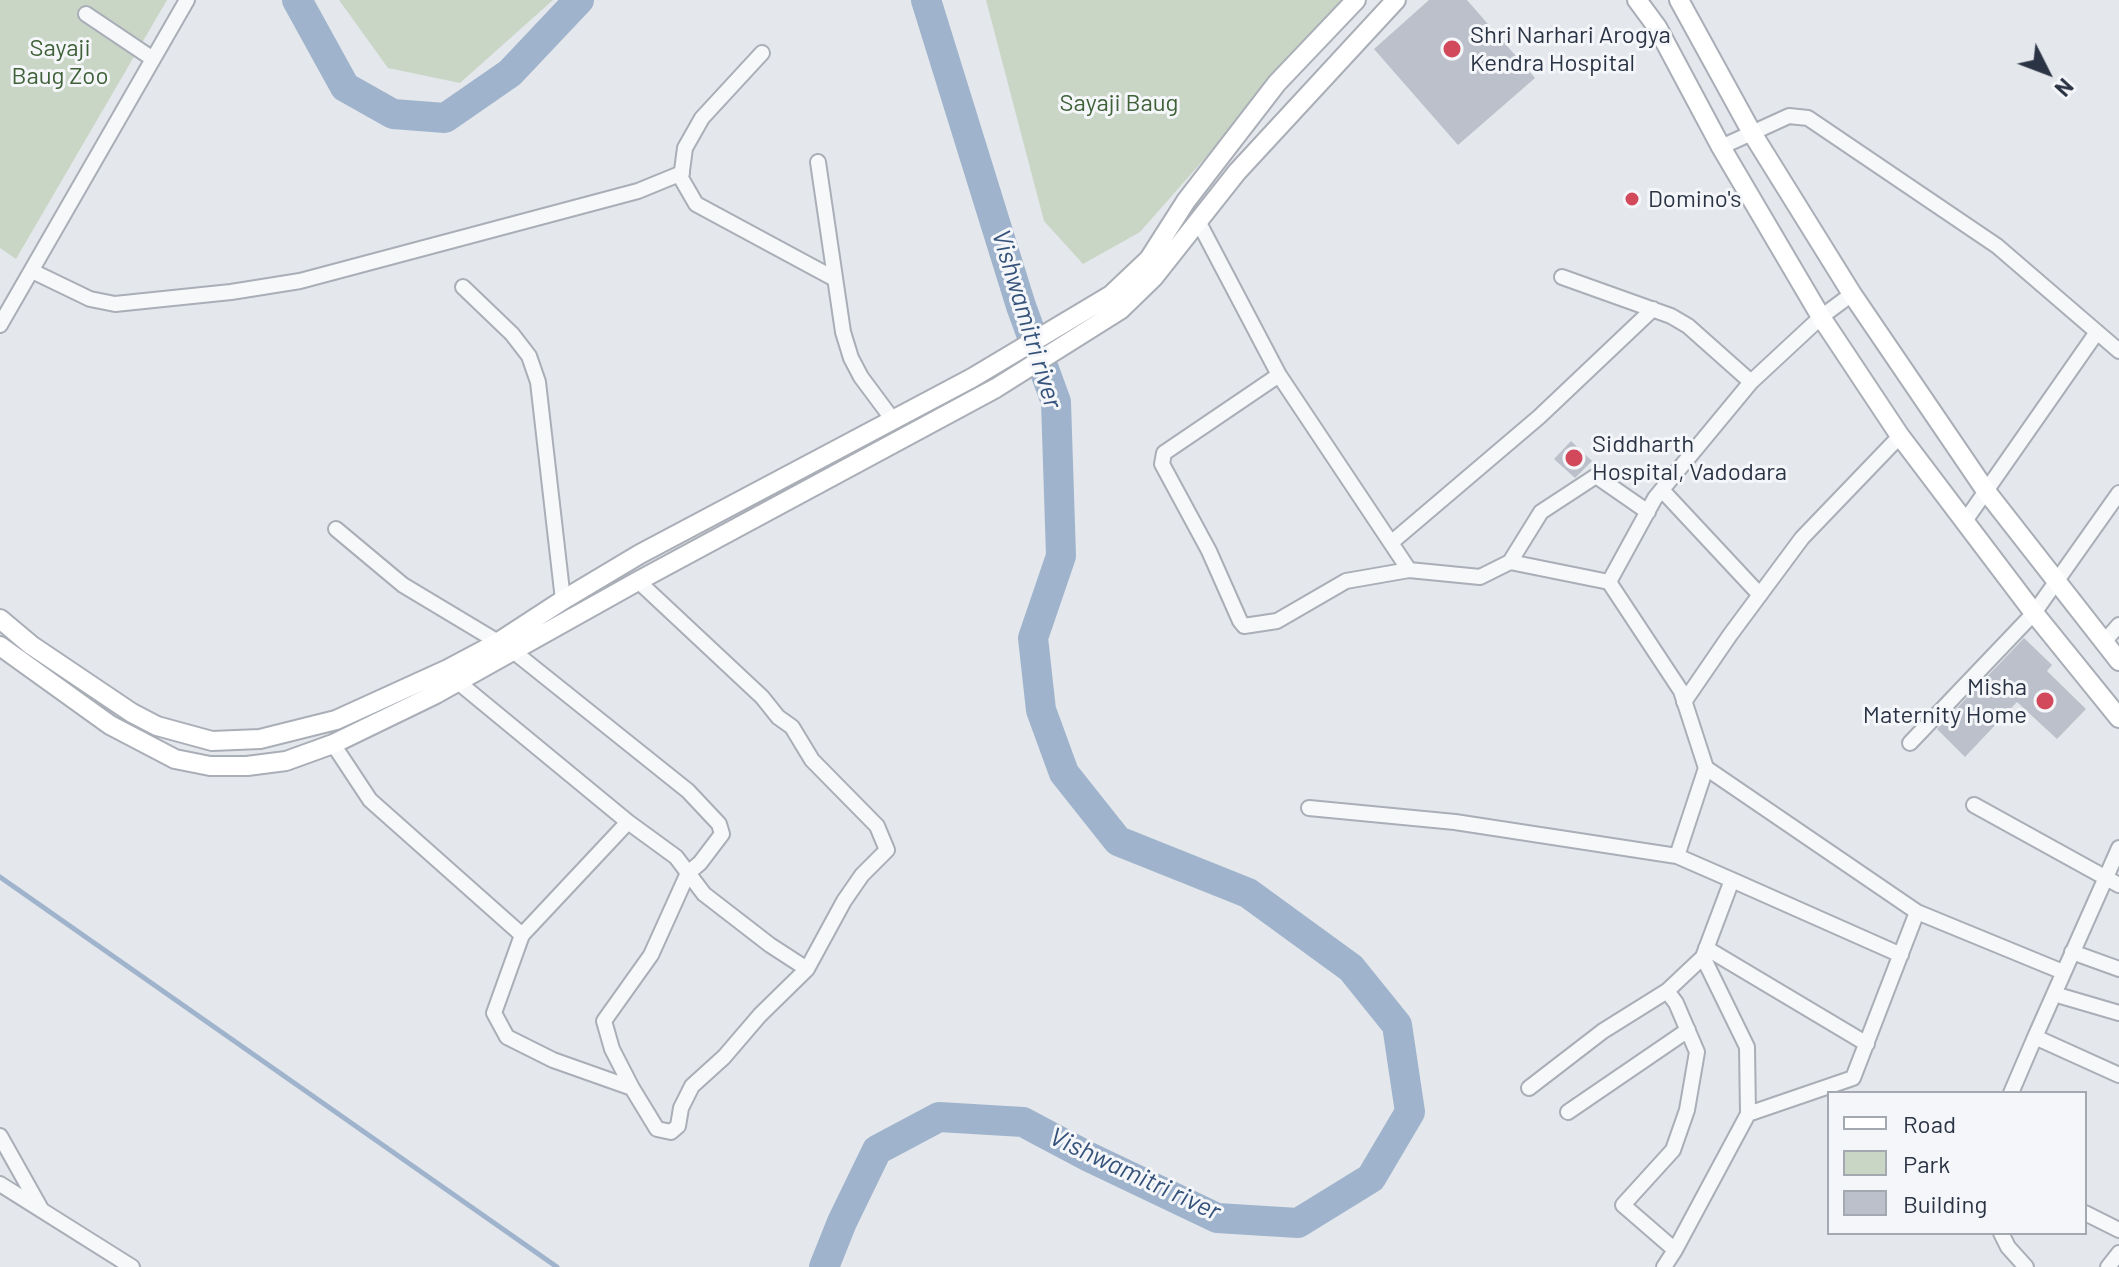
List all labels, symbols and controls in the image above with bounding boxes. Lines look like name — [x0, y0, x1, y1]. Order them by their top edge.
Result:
place label: Shri Narhari Arogya Kendra Hospital — [1470, 21, 1671, 77]
north arrow — [2007, 32, 2087, 112]
park label: Sayaji Baug Zoo — [11, 34, 109, 90]
marker: Shri Narhari Arogya Kendra Hospital — [1441, 38, 1463, 60]
text: N — [2050, 74, 2079, 102]
park label: Sayaji Baug — [1060, 89, 1178, 117]
place label: Domino's — [1648, 185, 1742, 213]
marker: Domino's — [1623, 190, 1641, 208]
water label: Vishwamitri river — [985, 226, 1069, 412]
place label: Siddharth Hospital, Vadodara — [1592, 430, 1787, 486]
marker: Siddharth Hospital, Vadodara — [1563, 447, 1585, 469]
place label: Misha Maternity Home — [1863, 673, 2027, 729]
marker: Misha Maternity Home — [2034, 690, 2056, 712]
legend — [1827, 1091, 2087, 1235]
text: Road — [1903, 1109, 1956, 1138]
water label: Vishwamitri river — [1045, 1121, 1225, 1227]
text: Park — [1903, 1149, 1950, 1178]
text: Building — [1903, 1189, 1987, 1218]

